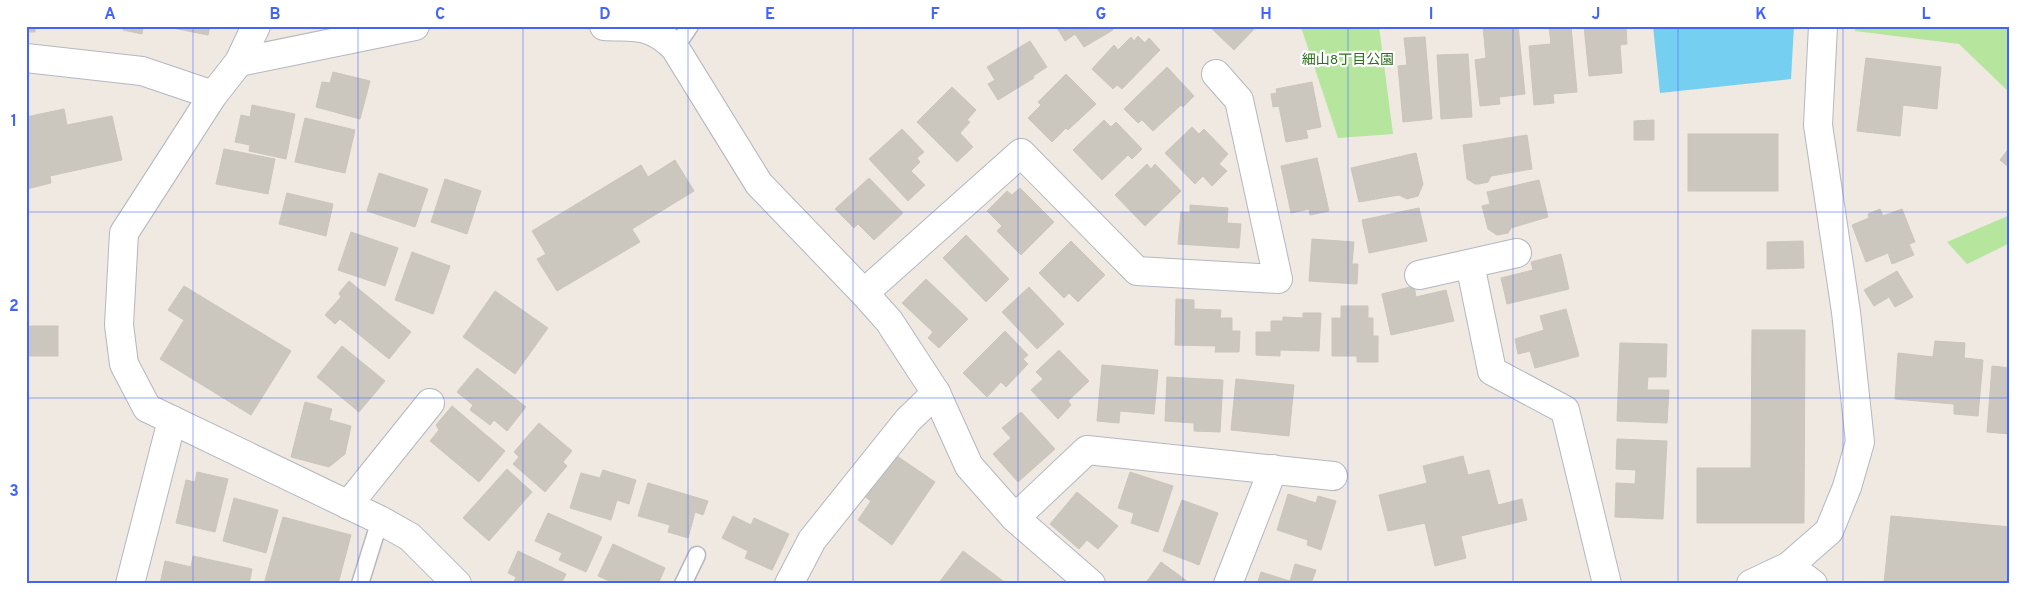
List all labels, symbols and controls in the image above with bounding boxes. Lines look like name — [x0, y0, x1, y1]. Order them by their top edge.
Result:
text: A — [104, 5, 116, 25]
text: B — [269, 5, 281, 25]
text: C — [435, 5, 445, 25]
text: D — [599, 5, 611, 25]
text: E — [765, 5, 775, 25]
text: F — [930, 5, 940, 25]
text: G — [1096, 5, 1106, 25]
text: H — [1260, 5, 1272, 25]
text: I — [1429, 5, 1433, 25]
text: J — [1592, 5, 1600, 25]
text: K — [1755, 5, 1767, 25]
text: L — [1921, 5, 1931, 25]
park label: 細山8丁目公園 — [1302, 52, 1394, 69]
text: 1 — [11, 112, 17, 132]
text: 2 — [9, 297, 19, 317]
text: 3 — [9, 482, 19, 502]

